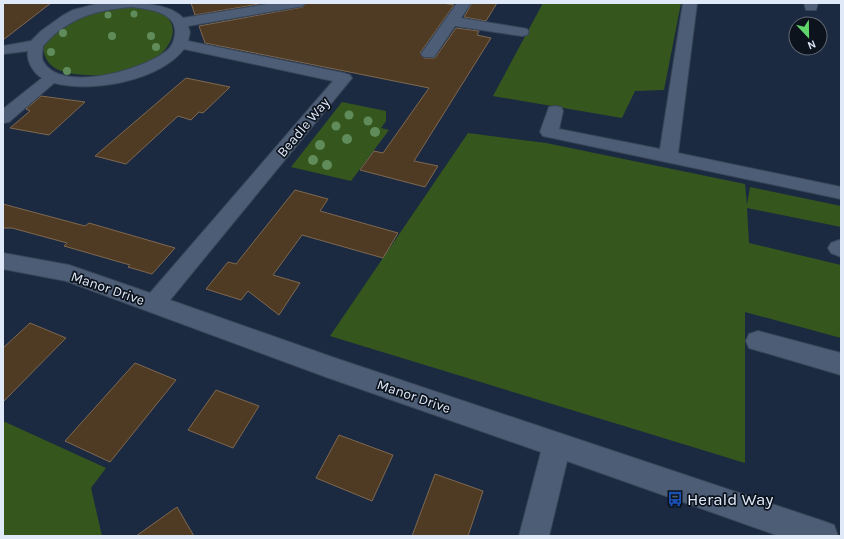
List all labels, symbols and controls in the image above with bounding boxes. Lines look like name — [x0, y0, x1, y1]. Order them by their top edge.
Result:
north arrow — [788, 16, 828, 56]
text: N — [805, 37, 818, 52]
street label: Beadle Way — [274, 94, 334, 161]
street label: Manor Drive — [69, 268, 147, 309]
street label: Manor Drive — [375, 376, 453, 417]
place label: Herald Way — [687, 489, 773, 509]
bus stop icon: Herald Way — [666, 490, 684, 508]

